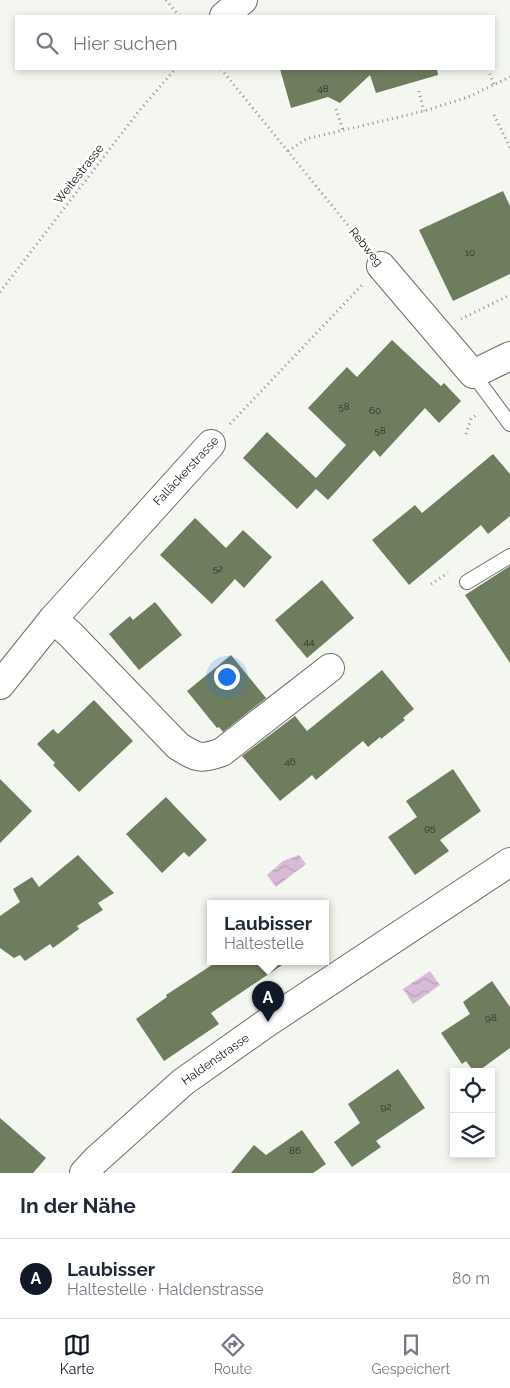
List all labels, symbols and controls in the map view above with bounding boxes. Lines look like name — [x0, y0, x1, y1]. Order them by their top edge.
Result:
search box — [15, 15, 495, 70]
icon: search — [33, 29, 61, 57]
text: Hier suchen — [73, 32, 178, 54]
house number: 48 — [317, 83, 329, 94]
street label: Weitestrasse — [51, 141, 107, 207]
street label: Rebweg — [346, 225, 386, 269]
house number: 10 — [465, 247, 475, 258]
house number: 58 — [338, 401, 350, 412]
house number: 60 — [369, 405, 381, 416]
house number: 58 — [374, 425, 386, 436]
street label: Falläckerstrasse — [151, 434, 221, 508]
house number: 52 — [213, 563, 223, 574]
house number: 44 — [304, 636, 315, 647]
your location — [214, 664, 240, 690]
house number: 46 — [284, 756, 296, 767]
house number: 95 — [424, 822, 436, 833]
popup — [207, 900, 329, 965]
text: Laubisser — [224, 912, 312, 934]
text: Haltestelle — [224, 934, 304, 953]
pin: A — [252, 981, 284, 1022]
house number: 98 — [485, 1012, 497, 1023]
street label: Haldenstrasse — [179, 1031, 252, 1088]
map controls — [450, 1068, 495, 1158]
button: locate — [450, 1068, 495, 1113]
house number: 92 — [380, 1101, 392, 1112]
button: layers — [450, 1113, 495, 1158]
house number: 86 — [289, 1145, 301, 1156]
text: In der Nähe — [20, 1193, 136, 1218]
text: Laubisser — [67, 1258, 155, 1280]
text: A — [31, 1269, 41, 1288]
text: 80 m — [452, 1269, 490, 1288]
text: Haltestelle · Haldenstrasse — [67, 1280, 264, 1299]
tab: Karte — [60, 1331, 94, 1377]
tab: Route — [214, 1331, 252, 1377]
tab: Gespeichert — [372, 1331, 450, 1377]

